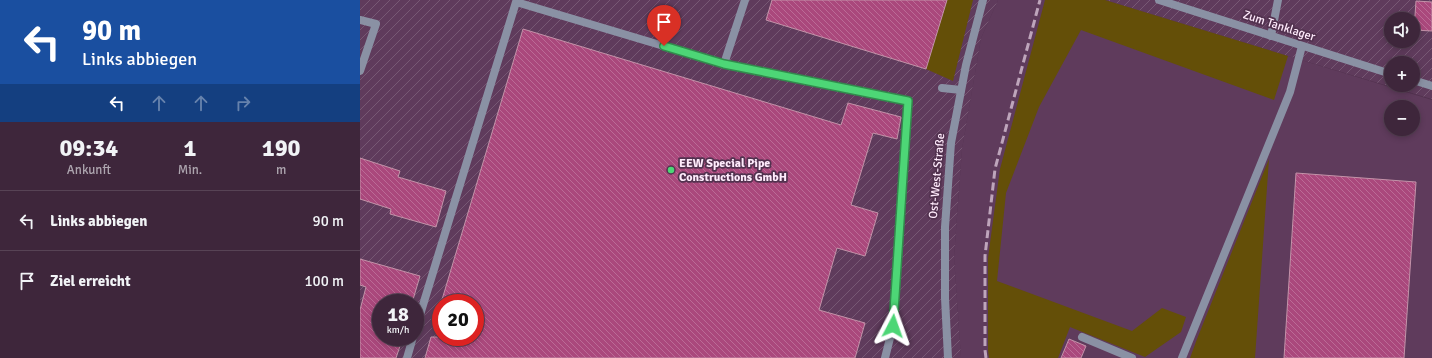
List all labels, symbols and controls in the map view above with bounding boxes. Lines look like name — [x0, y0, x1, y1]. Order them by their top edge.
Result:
pin — [647, 5, 681, 46]
street label: Zum Tanklager — [1241, 7, 1318, 45]
icon: arrive — [653, 11, 675, 33]
map controls — [1384, 12, 1420, 136]
button: sound — [1384, 12, 1420, 48]
text: 90 m — [82, 14, 141, 48]
icon: left — [16, 16, 68, 68]
text: Links abbiegen — [82, 48, 197, 70]
button: + — [1384, 56, 1420, 92]
icon: left — [106, 92, 128, 114]
icon: ahead — [148, 92, 170, 114]
icon: ahead — [190, 92, 212, 114]
icon: right — [232, 92, 254, 114]
button: − — [1384, 100, 1420, 136]
text: 09:34 — [59, 133, 118, 163]
text: 1 — [184, 133, 196, 163]
text: 190 — [262, 133, 301, 163]
street label: Ost-West-Straße — [926, 133, 948, 219]
place label: EEW Special Pipe Constructions GmbH — [679, 156, 787, 185]
text: Ankunft — [67, 162, 111, 178]
text: Min. — [178, 162, 202, 178]
text: m — [276, 162, 286, 178]
marker: EEW Special Pipe Constructions GmbH — [666, 165, 676, 175]
icon: left — [16, 210, 38, 232]
text: Links abbiegen — [50, 212, 147, 230]
text: 90 m — [313, 212, 344, 230]
icon: arrive — [16, 270, 38, 292]
text: Ziel erreicht — [50, 272, 131, 290]
text: 100 m — [304, 272, 344, 290]
speed limit sign: 20 — [432, 294, 484, 346]
text: 18 — [387, 302, 409, 327]
position arrow — [872, 305, 914, 347]
text: km/h — [387, 324, 409, 336]

